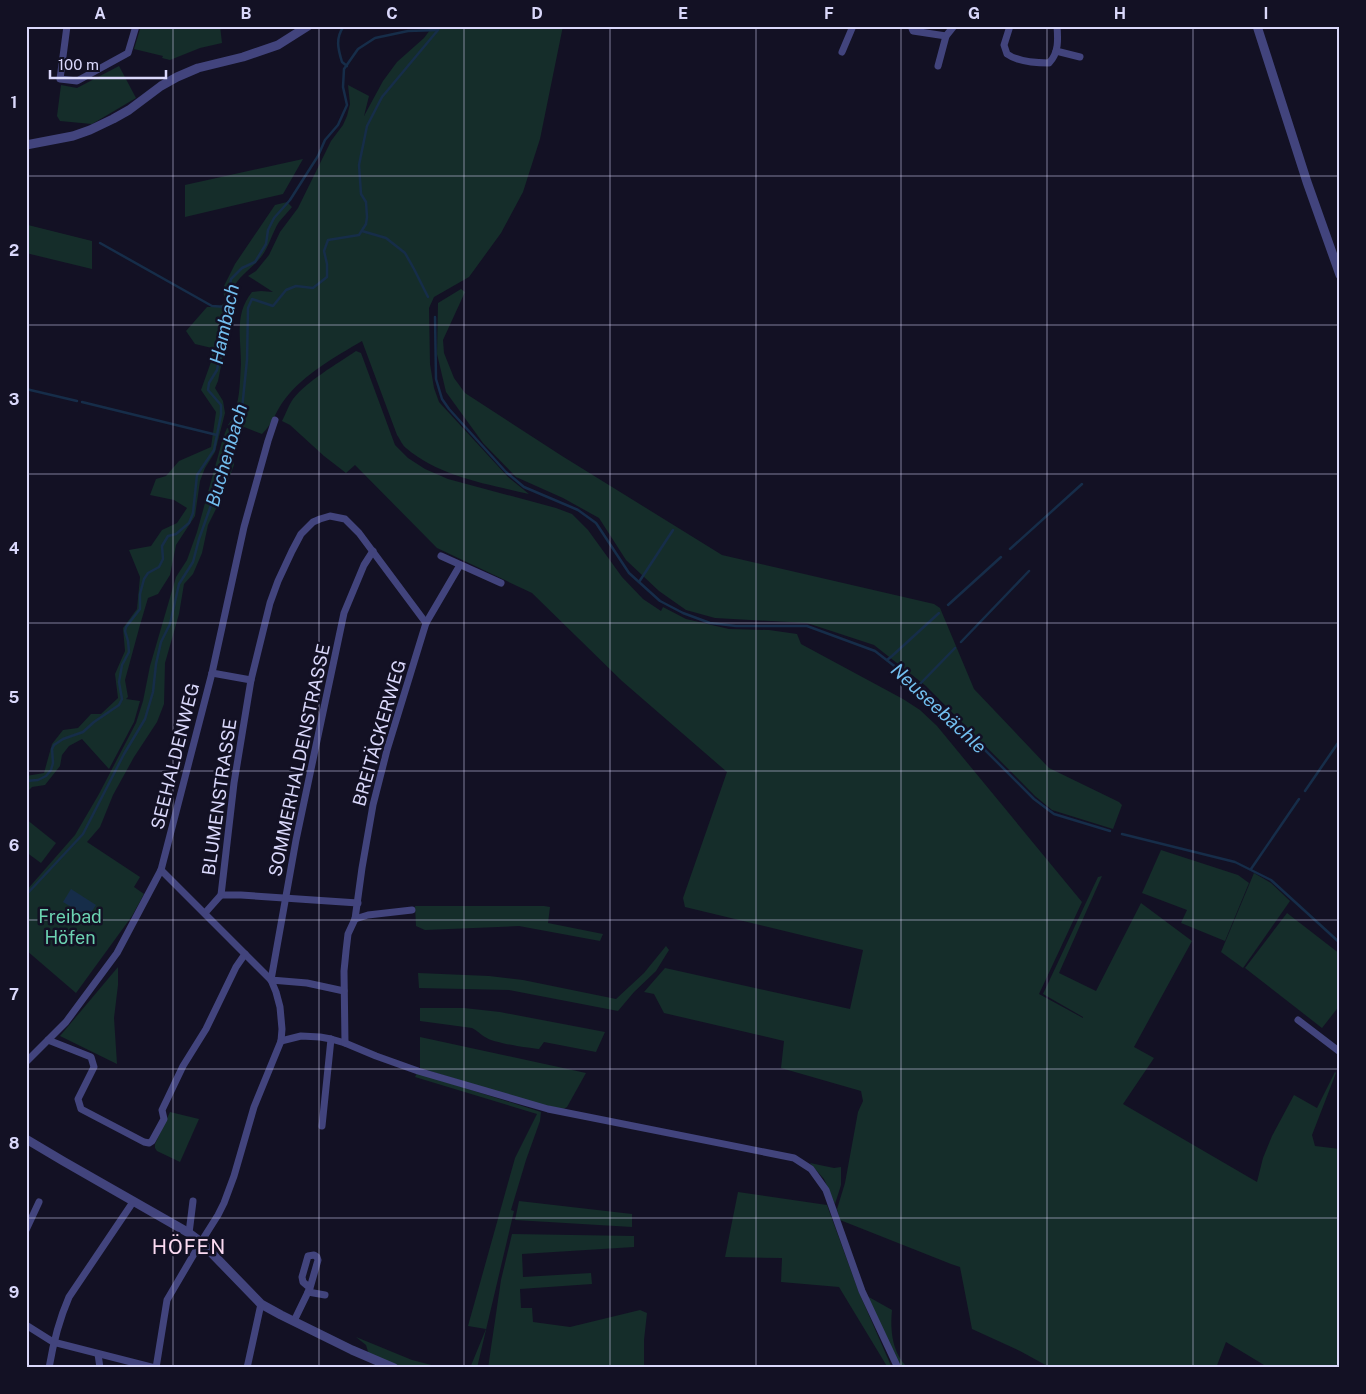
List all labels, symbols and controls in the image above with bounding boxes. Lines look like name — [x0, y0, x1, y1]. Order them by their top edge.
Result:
text: A — [94, 4, 106, 23]
text: B — [241, 4, 252, 23]
text: C — [386, 4, 398, 23]
text: D — [531, 4, 543, 23]
text: E — [678, 4, 688, 23]
text: F — [824, 4, 834, 23]
text: G — [968, 4, 980, 23]
text: H — [1114, 4, 1126, 23]
text: I — [1264, 4, 1268, 23]
scale bar — [50, 48, 166, 80]
text: 100 m — [58, 56, 99, 73]
text: 1 — [11, 93, 17, 112]
text: 2 — [9, 241, 19, 260]
water label: Hambach — [205, 282, 243, 366]
text: 3 — [9, 390, 19, 409]
water label: Buchenbach — [201, 401, 251, 509]
text: 4 — [9, 539, 20, 558]
street label: SOMMERHALDENSTRASSE — [264, 642, 334, 878]
street label: BREITÄCKERWEG — [347, 657, 410, 809]
water label: Neuseebächle — [887, 658, 991, 758]
street label: SEEHALDENWEG — [147, 680, 203, 832]
text: 5 — [9, 688, 20, 707]
street label: BLUMENSTRASSE — [198, 717, 240, 877]
text: 6 — [9, 836, 19, 855]
park label: Freibad Höfen — [38, 906, 102, 948]
text: 7 — [9, 985, 19, 1004]
text: 8 — [9, 1134, 20, 1153]
district label: HÖFEN — [152, 1234, 226, 1259]
text: 9 — [9, 1283, 19, 1302]

